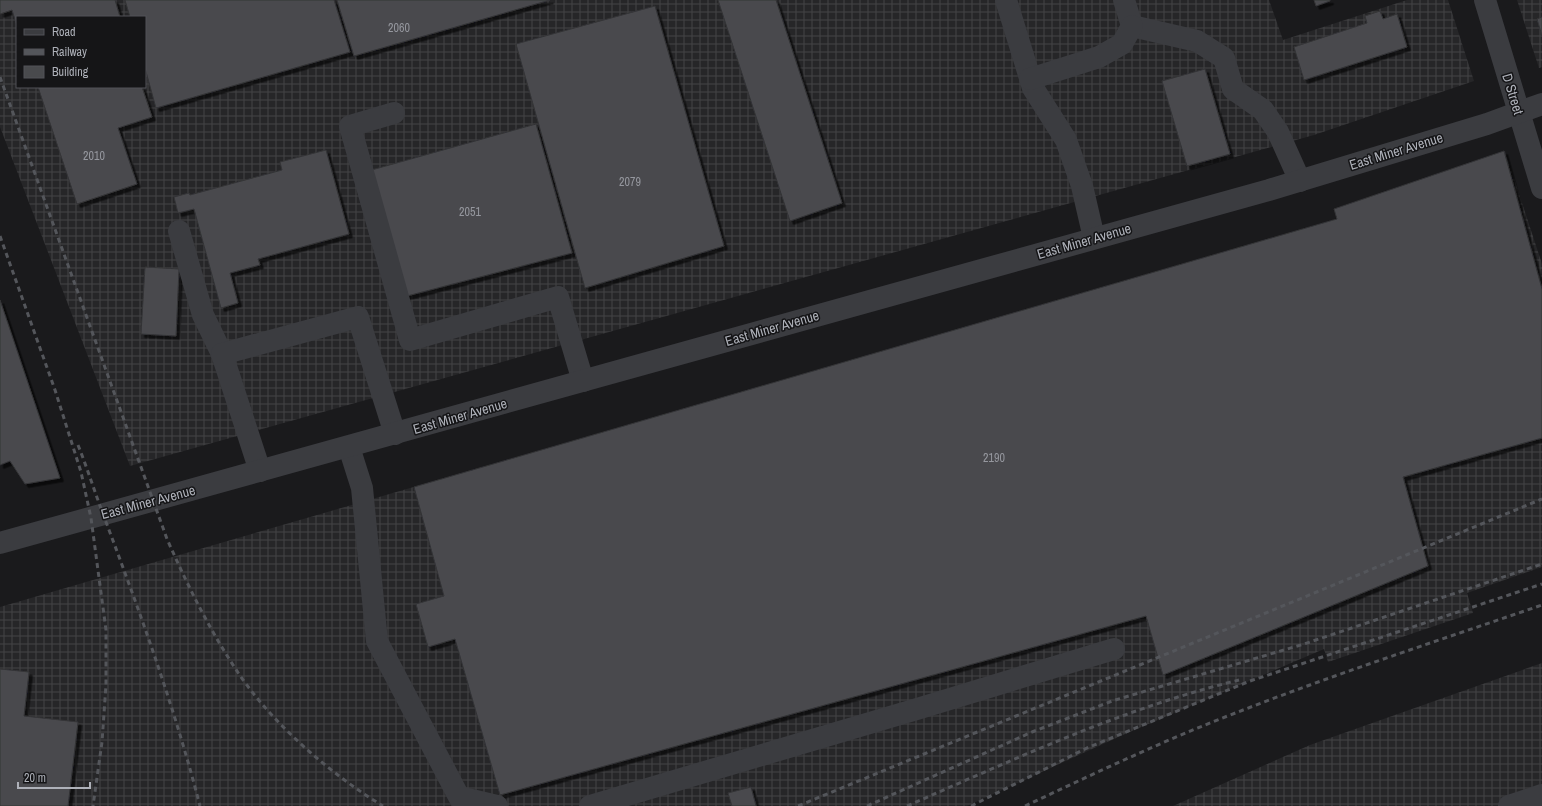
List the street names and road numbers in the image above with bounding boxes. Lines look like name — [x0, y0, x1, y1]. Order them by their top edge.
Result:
street label: D Street — [1498, 71, 1528, 117]
street label: East Miner Avenue — [1347, 128, 1445, 174]
street label: East Miner Avenue — [1035, 219, 1133, 263]
street label: East Miner Avenue — [723, 306, 821, 350]
street label: East Miner Avenue — [411, 394, 509, 438]
street label: East Miner Avenue — [99, 481, 197, 523]

